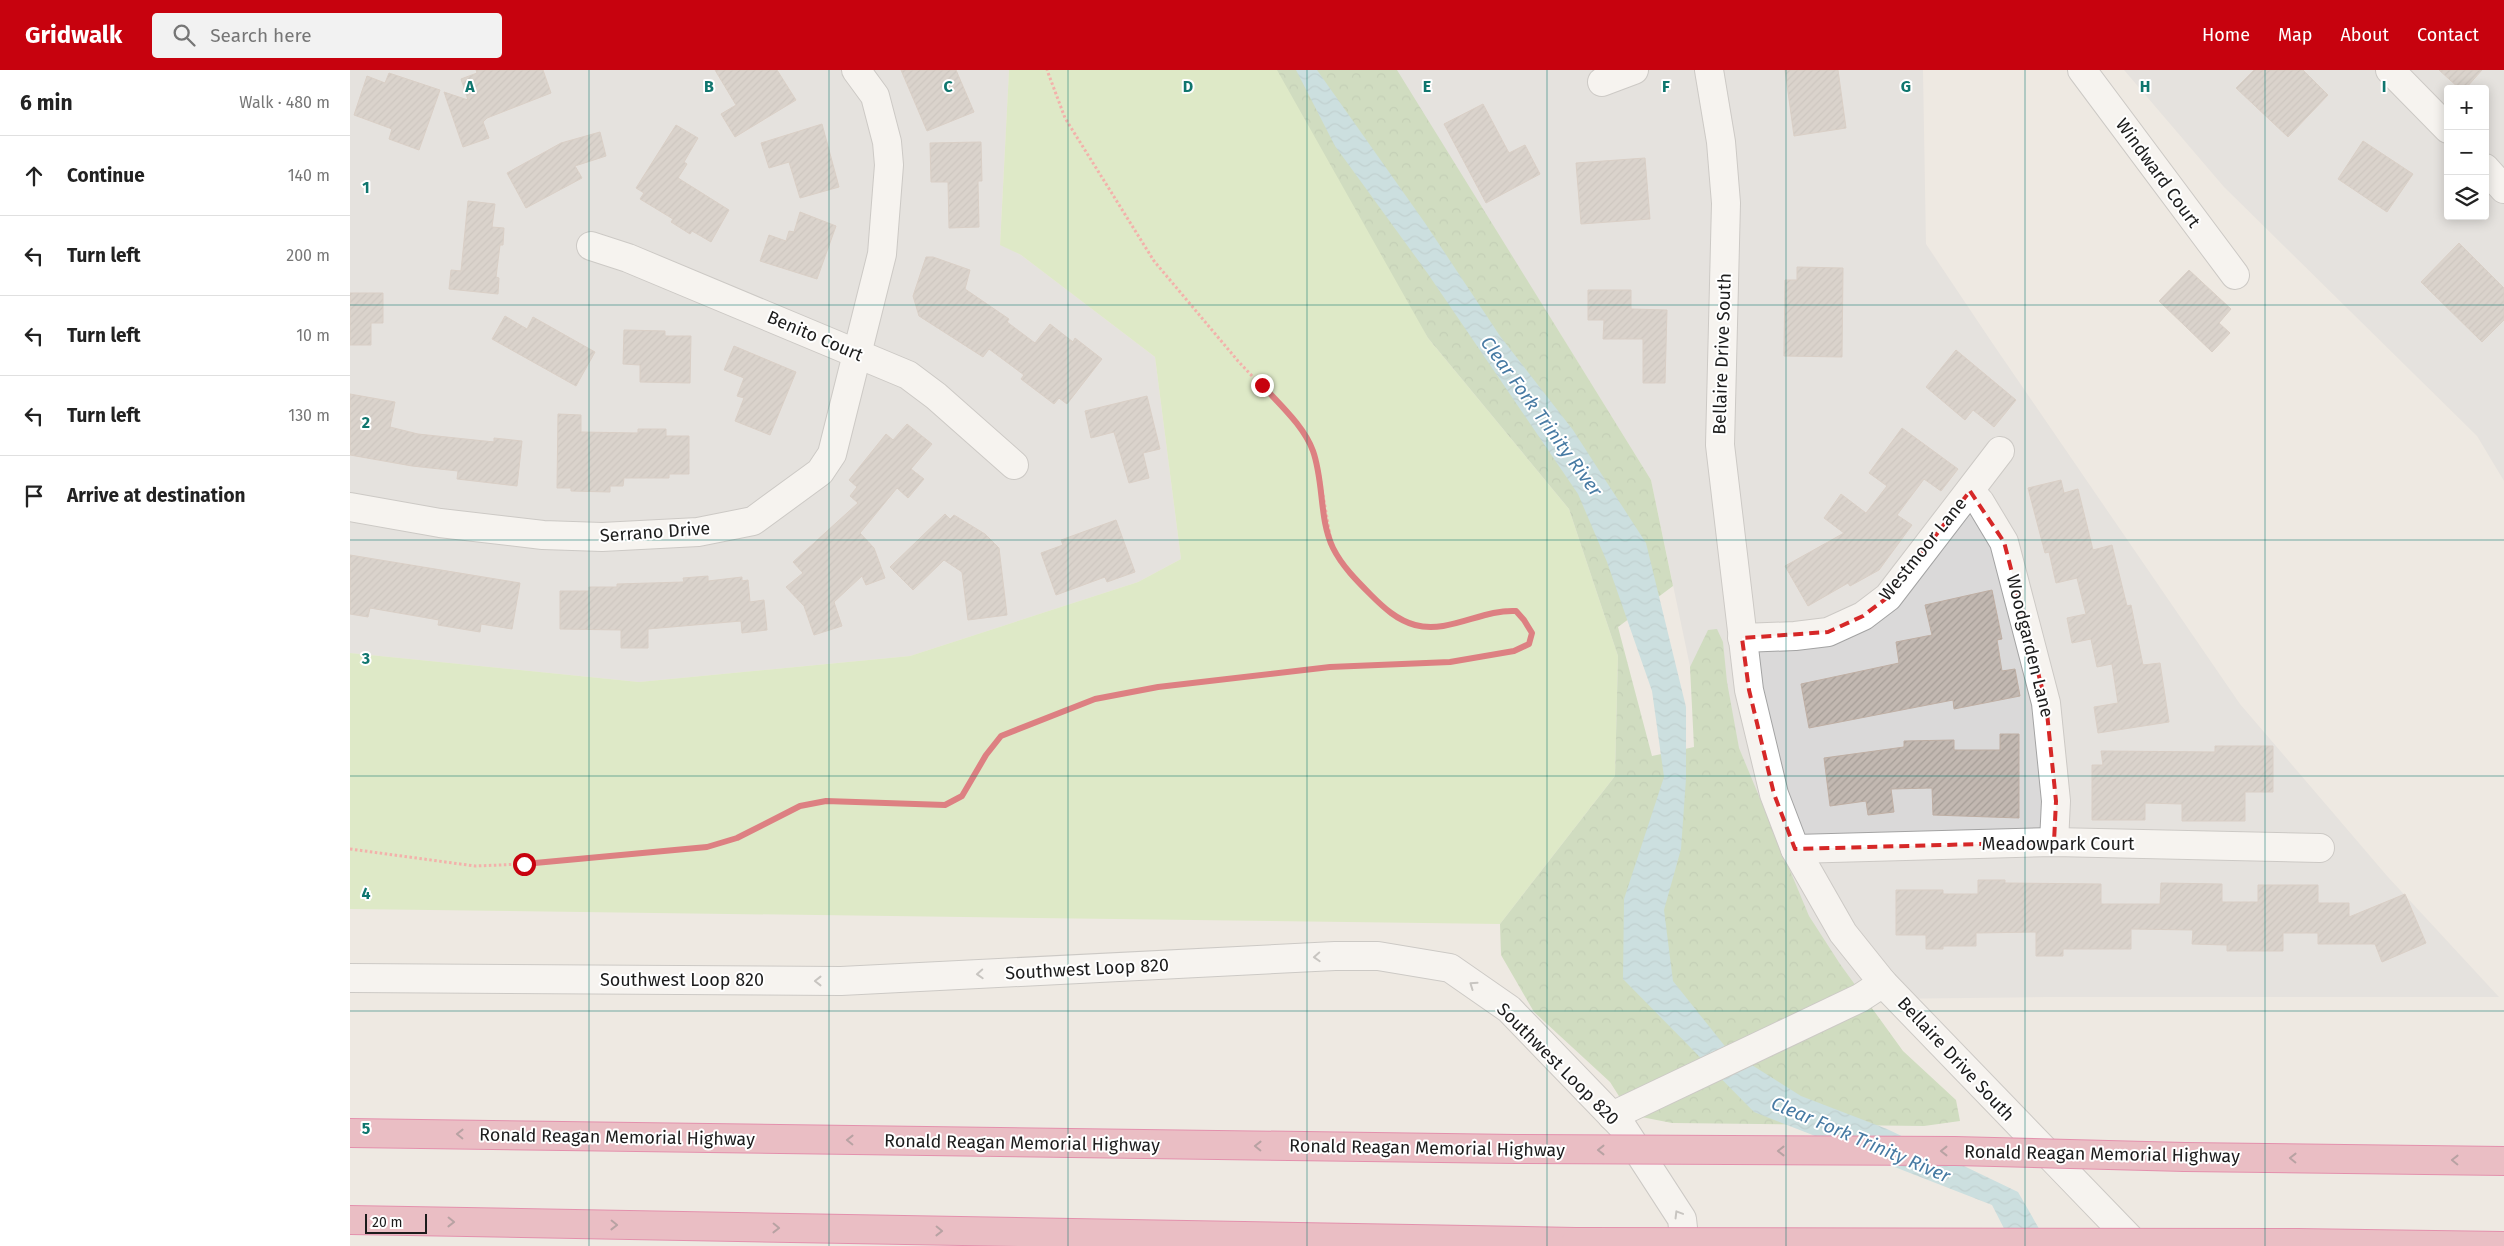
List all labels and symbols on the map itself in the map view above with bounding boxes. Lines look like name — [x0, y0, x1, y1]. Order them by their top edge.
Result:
text: A — [464, 77, 475, 96]
text: B — [704, 77, 714, 96]
text: C — [943, 77, 953, 96]
text: D — [1183, 77, 1193, 96]
text: E — [1423, 77, 1431, 96]
text: F — [1662, 77, 1670, 96]
text: G — [1901, 77, 1911, 96]
text: H — [2140, 77, 2150, 96]
text: I — [2382, 77, 2386, 96]
street label: Windward Court — [2111, 114, 2205, 232]
text: 1 — [362, 178, 370, 197]
street label: Bellaire Drive South — [1708, 273, 1736, 435]
street label: Benito Court — [764, 306, 867, 366]
water label: Clear Fork Trinity River — [1476, 332, 1608, 501]
route end — [1251, 374, 1274, 397]
text: 2 — [362, 413, 370, 432]
street label: Westmoor Lane — [1875, 493, 1971, 605]
street label: Serrano Drive — [599, 517, 711, 547]
street label: Woodgarden Lane — [2002, 572, 2058, 720]
text: 3 — [361, 649, 370, 668]
street label: Meadowpark Court — [1982, 833, 2135, 855]
route start — [513, 853, 536, 876]
text: 4 — [361, 884, 371, 903]
one-way arrow — [1313, 952, 1321, 963]
street label: Southwest Loop 820 — [1005, 954, 1169, 984]
street label: Southwest Loop 820 — [600, 969, 764, 991]
one-way arrow — [976, 969, 984, 979]
one-way arrow — [814, 976, 822, 986]
one-way arrow — [1470, 982, 1479, 991]
street label: Bellaire Drive South — [1893, 992, 2019, 1126]
street label: Southwest Loop 820 — [1492, 998, 1624, 1130]
water label: Clear Fork Trinity River — [1768, 1091, 1954, 1188]
text: 5 — [362, 1119, 371, 1138]
street label: Ronald Reagan Memorial Highway — [479, 1124, 755, 1150]
one-way arrow — [456, 1129, 464, 1139]
street label: Ronald Reagan Memorial Highway — [884, 1130, 1160, 1156]
one-way arrow — [846, 1135, 854, 1145]
street label: Ronald Reagan Memorial Highway — [1289, 1135, 1565, 1161]
one-way arrow — [1253, 1141, 1261, 1151]
street label: Ronald Reagan Memorial Highway — [1964, 1141, 2240, 1167]
one-way arrow — [1597, 1145, 1604, 1155]
one-way arrow — [1777, 1146, 1784, 1156]
one-way arrow — [1939, 1146, 1947, 1156]
one-way arrow — [2289, 1153, 2296, 1163]
one-way arrow — [2451, 1155, 2459, 1166]
one-way arrow — [1675, 1210, 1685, 1219]
scale bar — [365, 1211, 428, 1234]
one-way arrow — [448, 1217, 455, 1227]
one-way arrow — [610, 1220, 618, 1230]
one-way arrow — [772, 1223, 780, 1233]
one-way arrow — [935, 1226, 943, 1236]

